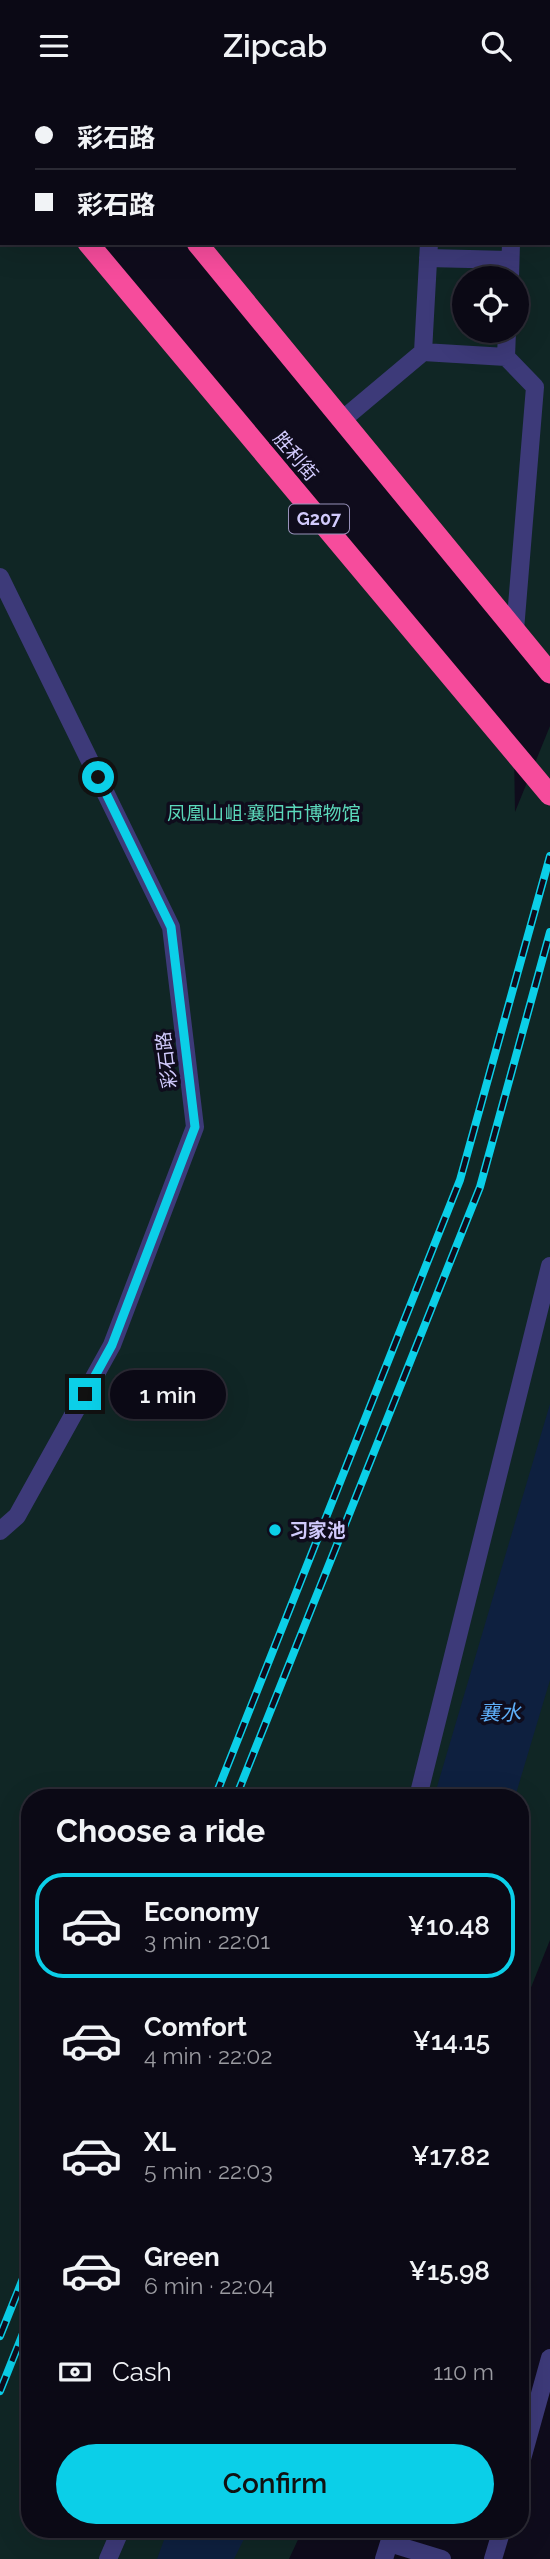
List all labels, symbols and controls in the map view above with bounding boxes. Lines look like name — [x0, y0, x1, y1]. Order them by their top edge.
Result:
icon: menu — [35, 27, 73, 65]
text: Zipcab — [223, 27, 327, 64]
icon: search — [477, 27, 515, 65]
text: 彩石路 — [77, 123, 155, 153]
text: 彩石路 — [77, 190, 155, 220]
map controls — [452, 266, 529, 343]
button: locate — [452, 266, 529, 343]
street label: 胜利街 — [269, 427, 323, 485]
road number: G207 — [289, 505, 349, 533]
route start — [82, 761, 114, 793]
park label: 凤凰山岨·襄阳市博物馆 — [167, 802, 361, 824]
street label: 彩石路 — [152, 1030, 180, 1090]
callout: 1 min — [110, 1369, 225, 1419]
route end — [69, 1378, 101, 1410]
text: 1 min — [139, 1381, 197, 1408]
place label: 习家池 — [289, 1519, 346, 1541]
marker: 习家池 — [267, 1522, 283, 1538]
water label: 襄水 — [479, 1700, 522, 1725]
text: Choose a ride — [56, 1812, 265, 1849]
icon: car — [60, 1894, 123, 1957]
text: Economy — [144, 1897, 259, 1927]
text: ¥10.48 — [408, 1911, 490, 1941]
text: 3 min · 22:01 — [144, 1927, 270, 1954]
icon: car — [60, 2009, 123, 2072]
text: Comfort — [144, 2012, 247, 2042]
text: ¥14.15 — [413, 2026, 490, 2056]
text: 4 min · 22:02 — [144, 2042, 272, 2069]
icon: car — [60, 2124, 123, 2187]
text: XL — [144, 2127, 176, 2157]
text: ¥17.82 — [411, 2141, 490, 2171]
text: 5 min · 22:03 — [144, 2157, 273, 2184]
icon: car — [60, 2239, 123, 2302]
text: Green — [144, 2242, 220, 2272]
text: ¥15.98 — [409, 2256, 490, 2286]
text: 6 min · 22:04 — [144, 2272, 274, 2299]
icon: cash — [56, 2353, 94, 2391]
text: Cash — [112, 2357, 172, 2387]
text: 110 m — [433, 2358, 494, 2385]
button: Confirm — [56, 2444, 494, 2524]

